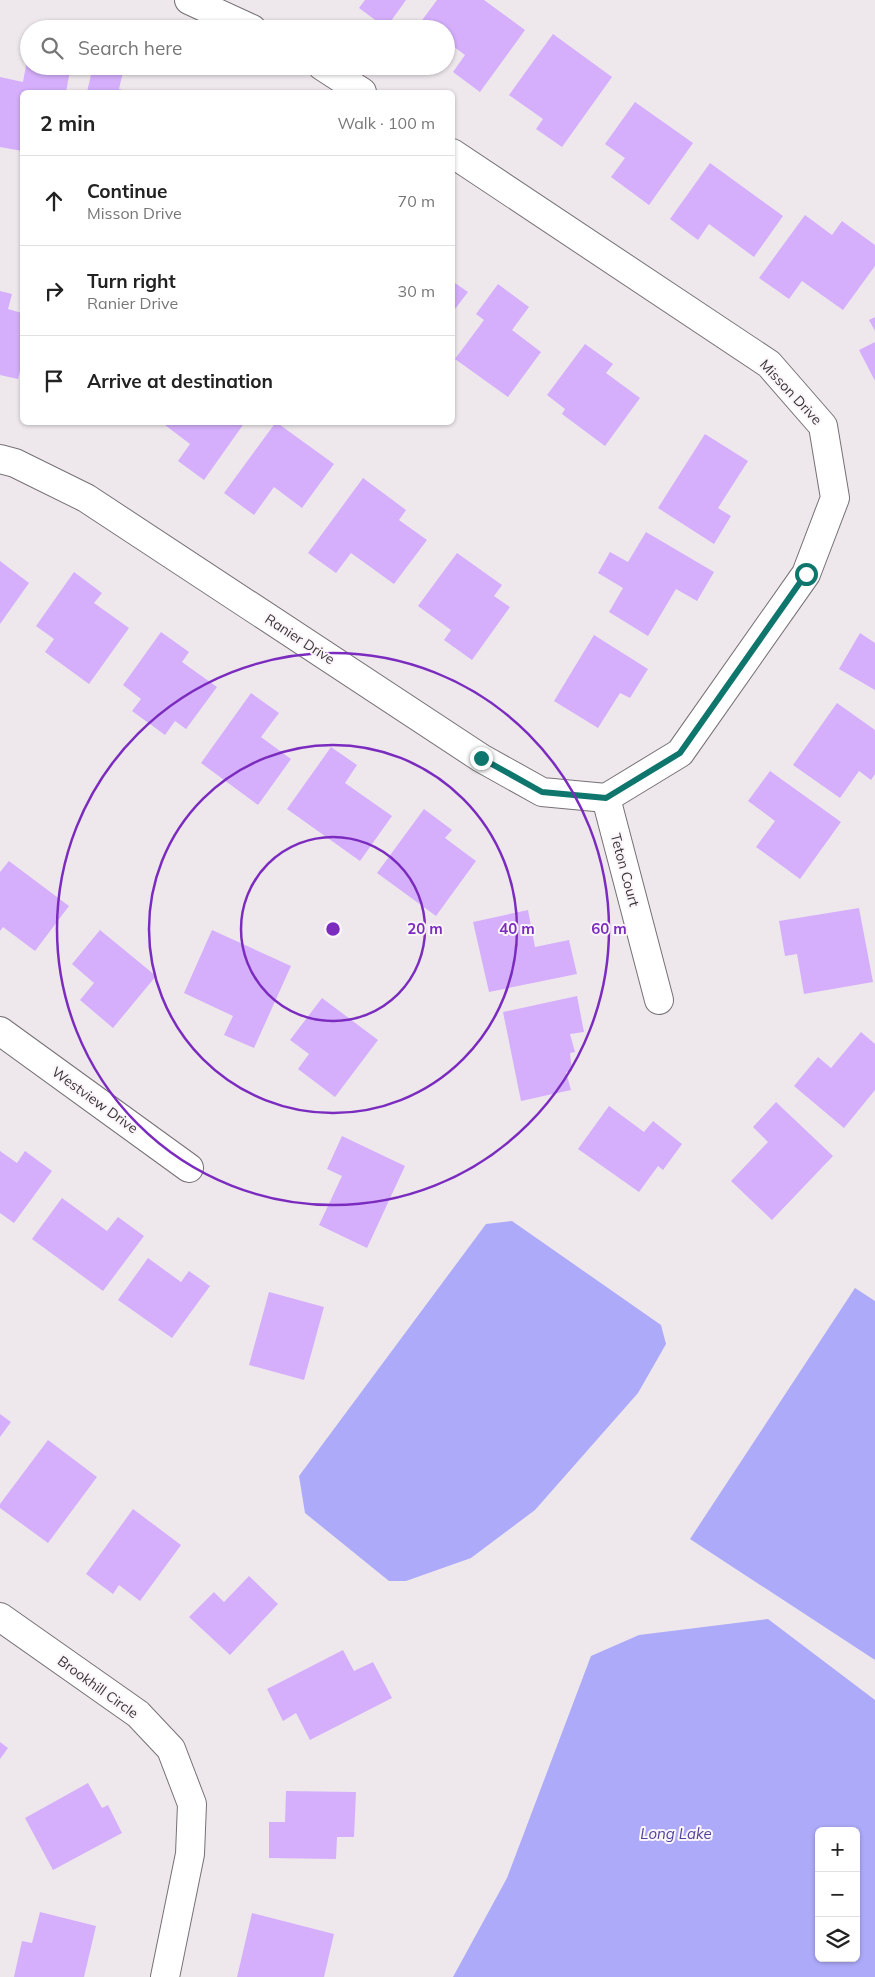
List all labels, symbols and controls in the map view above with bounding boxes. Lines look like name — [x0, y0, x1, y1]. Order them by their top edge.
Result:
search box — [20, 20, 455, 75]
icon: search — [38, 34, 66, 62]
text: Search here — [78, 36, 182, 60]
text: 2 min — [40, 110, 95, 136]
text: Walk · 100 m — [337, 113, 435, 133]
text: Continue — [87, 179, 167, 203]
icon: ahead — [40, 187, 68, 215]
text: 70 m — [398, 191, 435, 211]
text: Misson Drive — [87, 203, 182, 223]
text: Turn right — [87, 269, 176, 293]
icon: right — [40, 277, 68, 305]
text: 30 m — [398, 281, 435, 301]
text: Ranier Drive — [87, 293, 178, 313]
street label: Misson Drive — [756, 356, 826, 428]
icon: arrive — [40, 367, 68, 395]
text: Arrive at destination — [87, 369, 273, 393]
route start — [795, 563, 818, 586]
street label: Ranier Drive — [262, 610, 338, 668]
route end — [470, 747, 493, 770]
street label: Teton Court — [607, 831, 643, 909]
text: 20 m — [407, 919, 443, 938]
text: 40 m — [499, 919, 535, 938]
text: 60 m — [591, 919, 627, 938]
centre of rings — [324, 920, 342, 938]
street label: Westview Drive — [48, 1063, 142, 1137]
street label: Brookhill Circle — [54, 1652, 142, 1722]
water label: Long Lake — [640, 1824, 712, 1843]
map controls — [815, 1827, 860, 1962]
button: + — [815, 1827, 860, 1872]
button: − — [815, 1872, 860, 1917]
button: layers — [815, 1917, 860, 1962]

